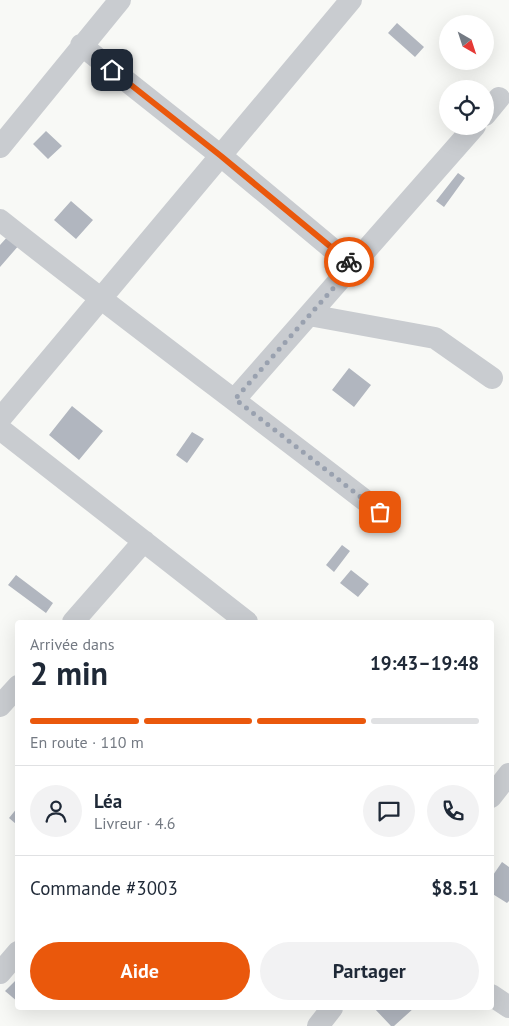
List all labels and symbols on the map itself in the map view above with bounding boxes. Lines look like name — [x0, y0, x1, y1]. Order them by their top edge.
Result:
north arrow — [439, 15, 494, 70]
pin — [91, 49, 133, 91]
courier — [324, 237, 374, 287]
pin — [359, 491, 401, 533]

